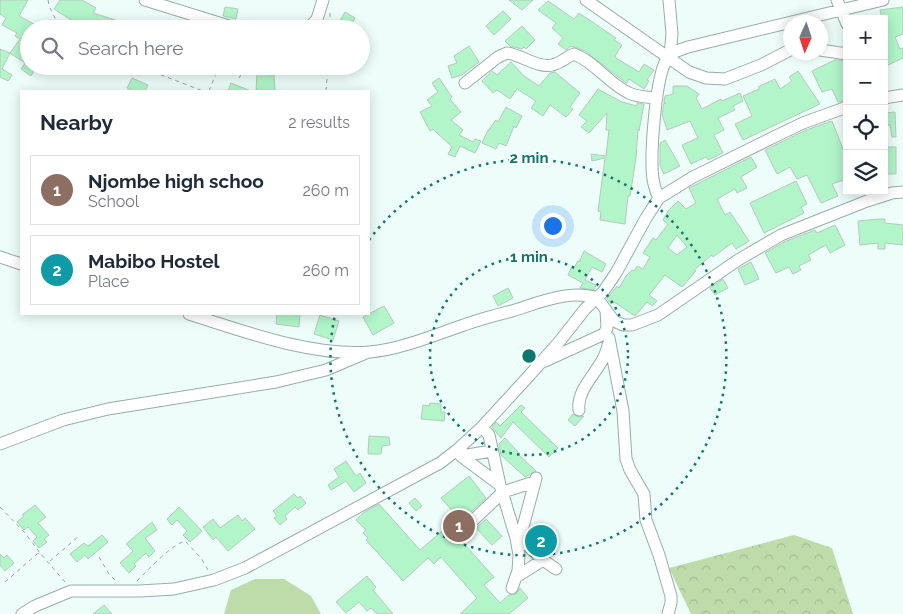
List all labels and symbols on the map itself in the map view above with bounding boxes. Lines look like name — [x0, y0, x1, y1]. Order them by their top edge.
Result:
north arrow — [783, 15, 828, 60]
text: 2 min — [510, 149, 548, 167]
your location — [540, 213, 566, 239]
text: 1 min — [510, 248, 548, 266]
centre of rings — [520, 347, 538, 365]
pin: 1 — [443, 507, 475, 545]
pin: 2 — [525, 522, 557, 560]

